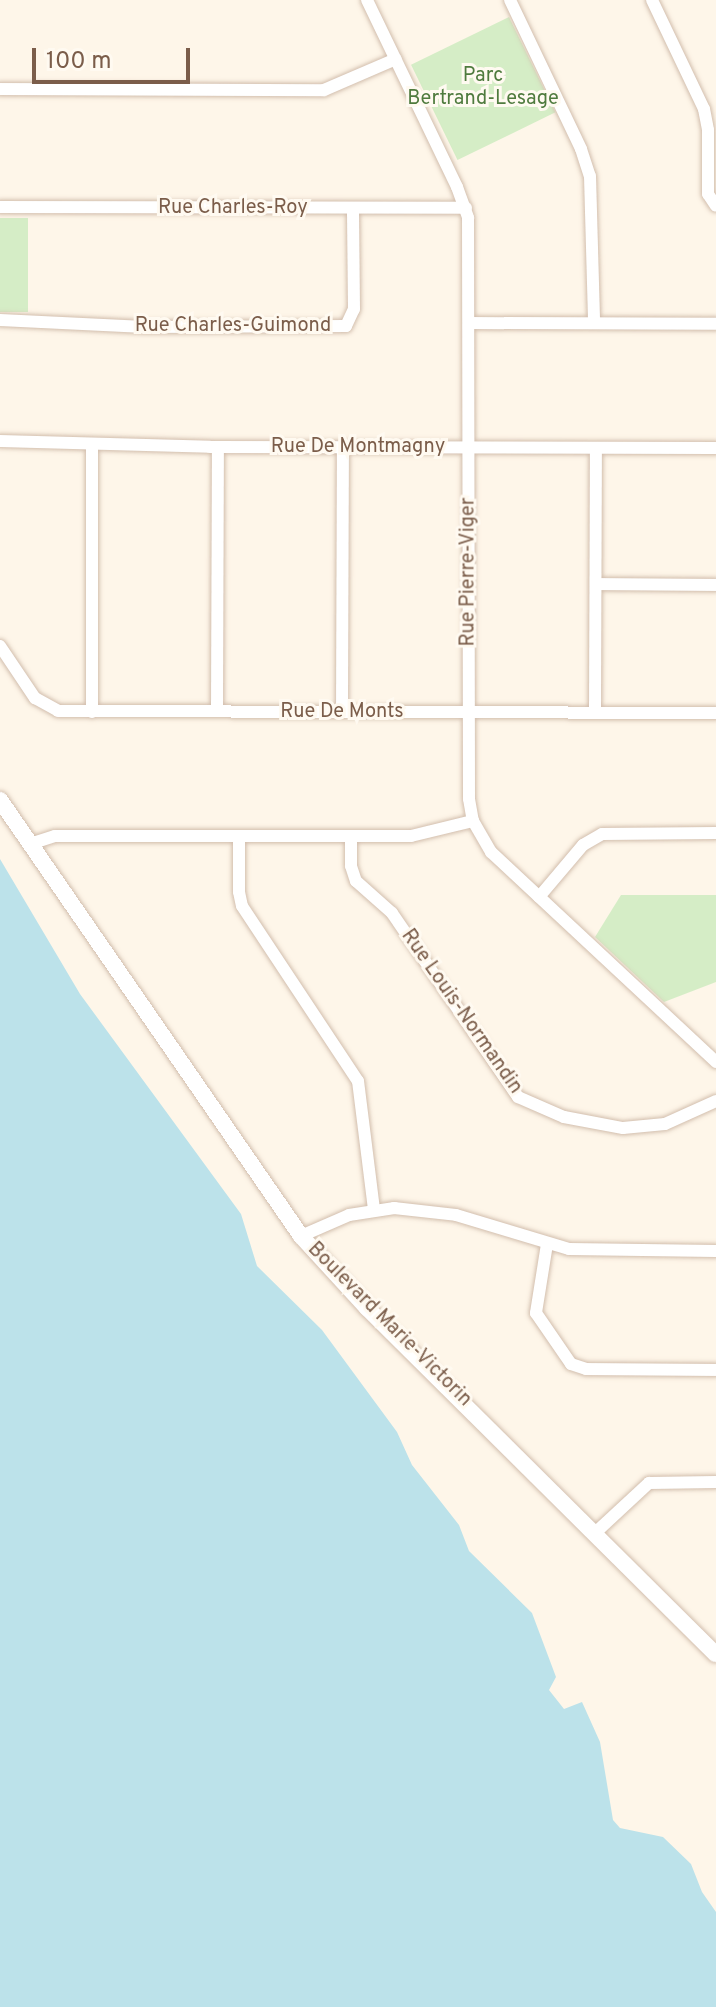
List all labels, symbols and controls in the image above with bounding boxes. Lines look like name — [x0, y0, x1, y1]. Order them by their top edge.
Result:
scale bar — [36, 32, 194, 82]
text: 100 m — [46, 47, 112, 77]
park label: Parc Bertrand-Lesage — [407, 65, 559, 112]
street label: Rue Charles-Roy — [158, 196, 308, 220]
street label: Rue Charles-Guimond — [135, 314, 331, 338]
street label: Rue De Montmagny — [271, 435, 445, 459]
street label: Rue Pierre-Viger — [457, 497, 481, 647]
street label: Rue De Monts — [280, 700, 404, 724]
street label: Rue Louis-Normandin — [395, 925, 527, 1099]
street label: Boulevard Marie-Victorin — [302, 1238, 476, 1412]

